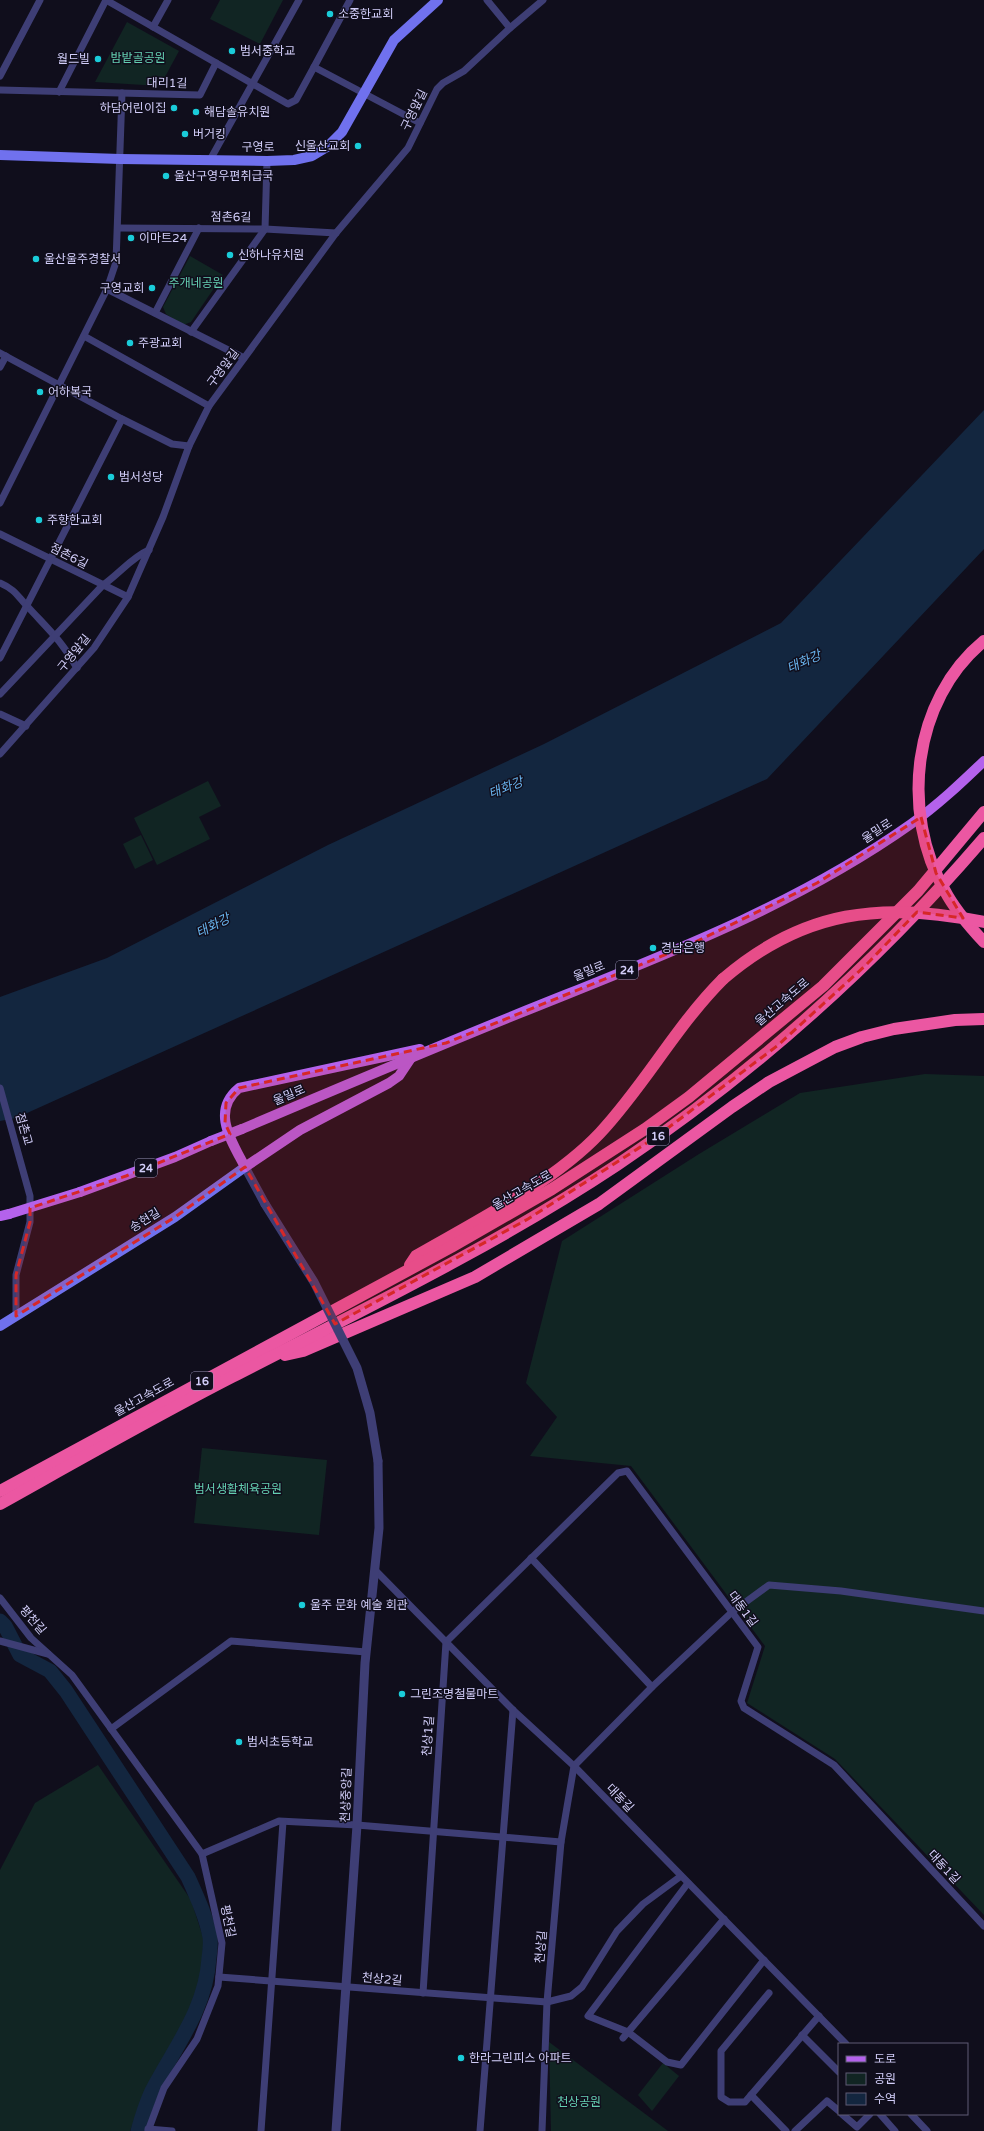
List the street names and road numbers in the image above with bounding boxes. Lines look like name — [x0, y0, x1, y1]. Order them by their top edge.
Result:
street label: 대리1길 — [147, 76, 187, 90]
street label: 구영앞길 — [398, 87, 430, 133]
street label: 구영로 — [241, 140, 275, 154]
street label: 점촌6길 — [211, 210, 251, 224]
street label: 구영앞길 — [204, 346, 242, 390]
street label: 점촌6길 — [48, 541, 90, 571]
street label: 구영앞길 — [55, 631, 93, 675]
street label: 울밀로 — [859, 816, 895, 846]
street label: 울밀로 — [571, 958, 607, 984]
road number: 24 — [616, 961, 638, 979]
street label: 울산고속도로 — [752, 975, 812, 1029]
street label: 울밀로 — [271, 1082, 307, 1108]
street label: 점촌교 — [13, 1111, 35, 1147]
road number: 16 — [647, 1127, 669, 1145]
road number: 24 — [135, 1159, 157, 1177]
street label: 울산고속도로 — [490, 1167, 554, 1213]
street label: 송현길 — [127, 1205, 163, 1235]
road number: 16 — [191, 1372, 213, 1390]
street label: 울산고속도로 — [112, 1375, 176, 1419]
street label: 대동1길 — [725, 1588, 761, 1630]
street label: 평천길 — [17, 1603, 49, 1637]
street label: 천상1길 — [420, 1715, 436, 1757]
street label: 천상중앙길 — [338, 1767, 354, 1823]
street label: 대동길 — [603, 1781, 637, 1815]
street label: 대동1길 — [925, 1847, 963, 1887]
street label: 평천길 — [218, 1903, 238, 1939]
street label: 천상길 — [533, 1930, 549, 1964]
street label: 천상2길 — [361, 1970, 403, 1988]

